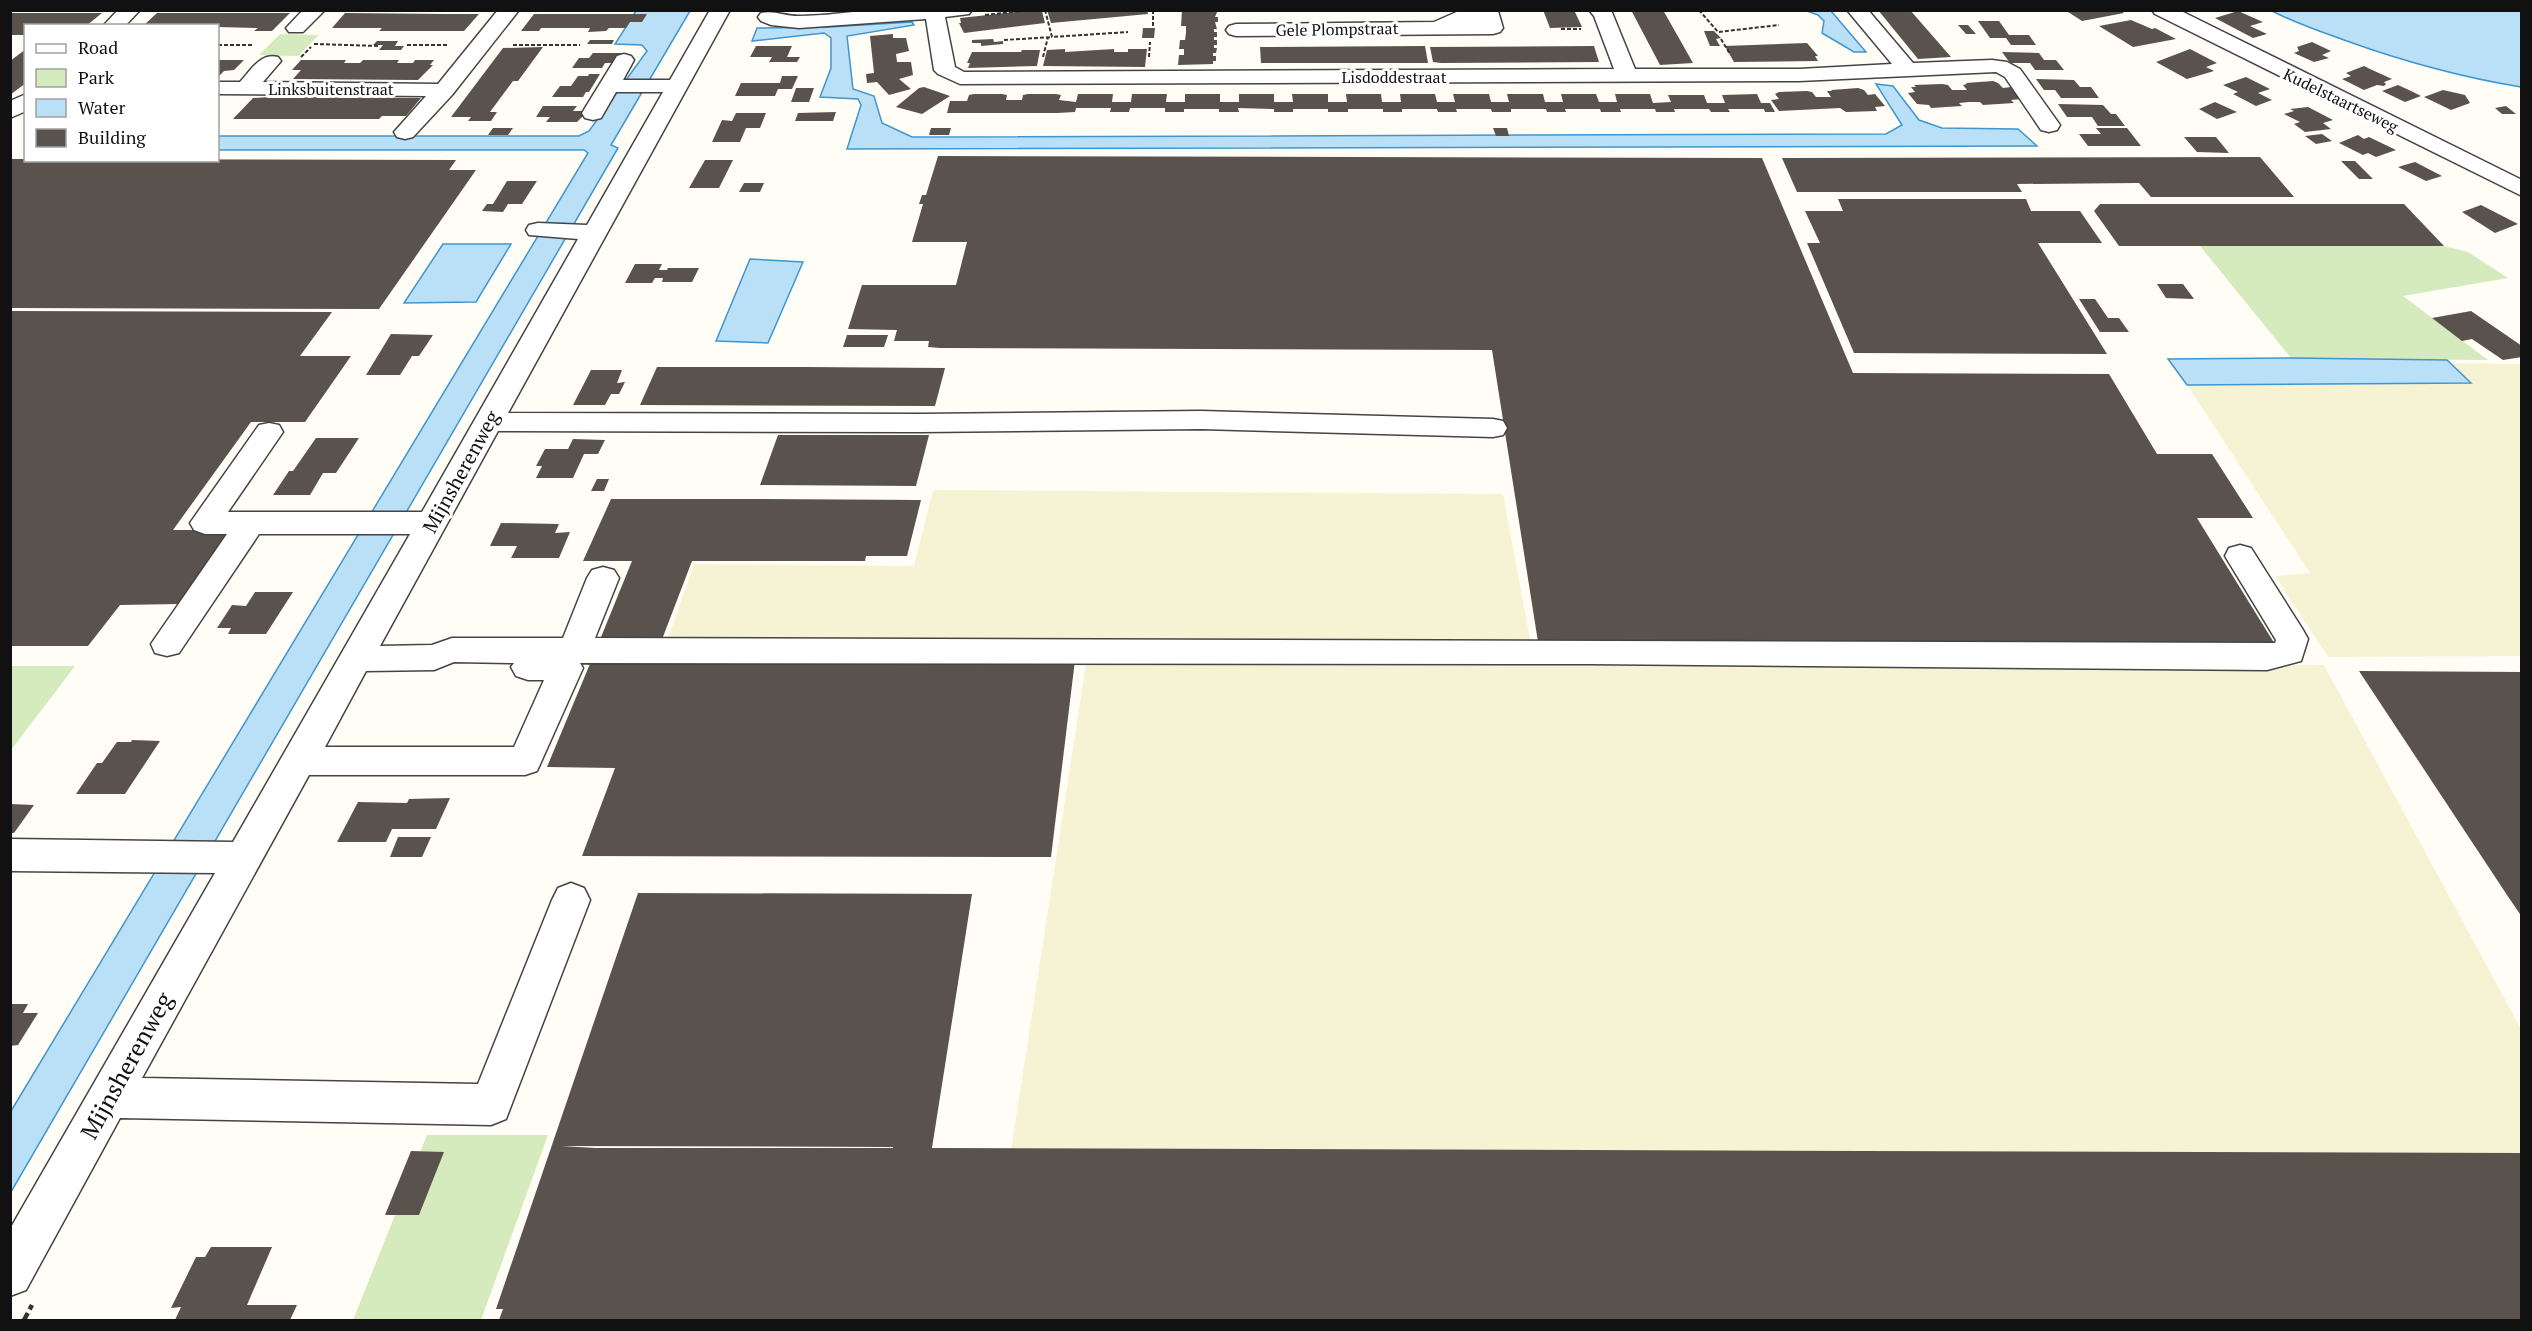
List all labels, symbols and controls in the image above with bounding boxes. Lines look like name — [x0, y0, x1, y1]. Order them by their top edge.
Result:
street label: Gele Plompstraat — [1275, 17, 1399, 41]
legend — [24, 24, 219, 162]
text: Road — [78, 35, 118, 59]
street label: Kudelstaartseweg — [2280, 63, 2403, 138]
text: Park — [78, 65, 115, 89]
street label: Lisdoddestraat — [1341, 66, 1447, 88]
street label: Linksbuitenstraat — [268, 78, 394, 100]
text: Water — [78, 95, 125, 119]
text: Building — [78, 125, 146, 149]
street label: Mijnsherenweg — [416, 405, 506, 538]
street label: Mijnsherenweg — [73, 986, 180, 1145]

